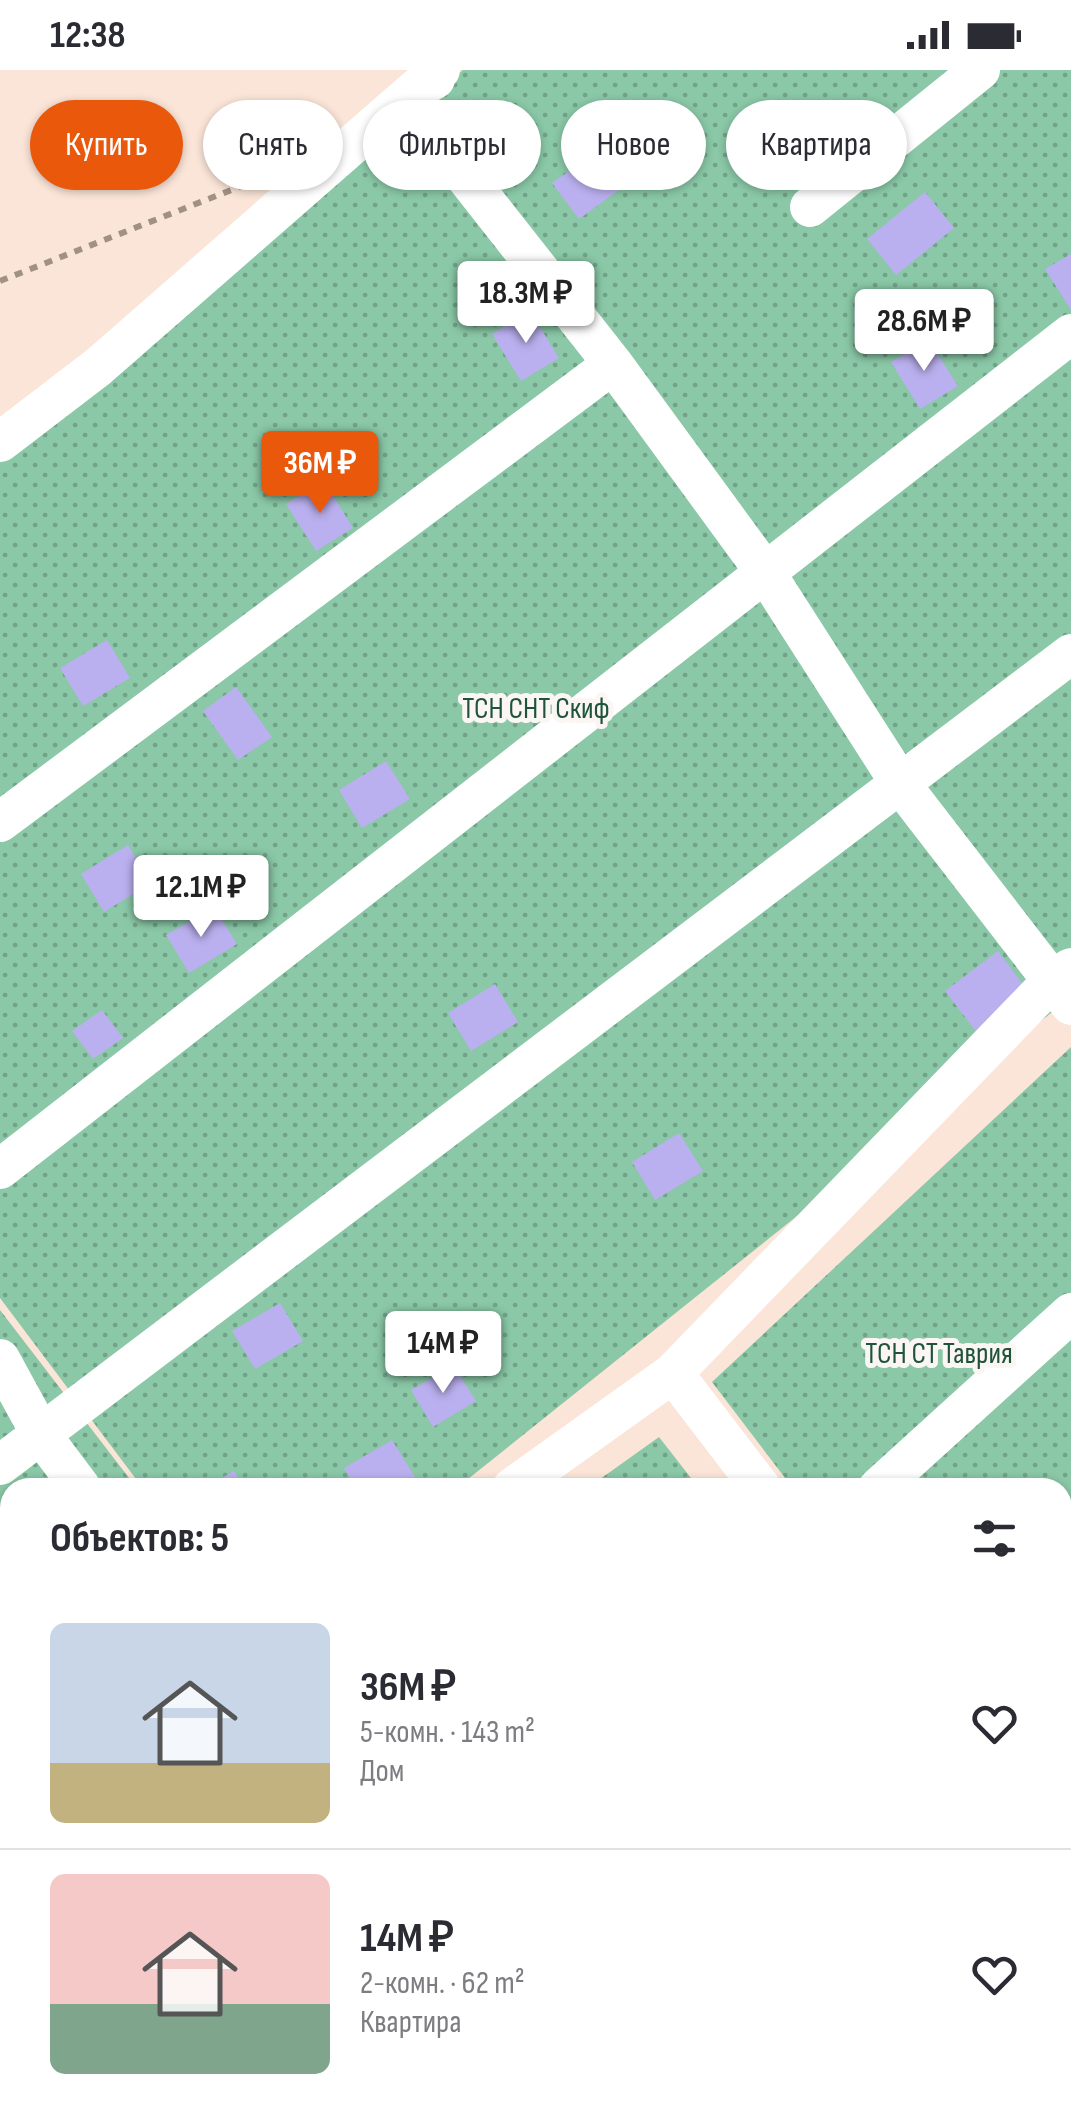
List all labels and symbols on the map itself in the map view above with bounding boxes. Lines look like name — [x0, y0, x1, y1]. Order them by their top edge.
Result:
pin: 18.3M ₽ — [434, 261, 618, 346]
pin: 28.6M ₽ — [832, 289, 1016, 374]
pin: 36M ₽ — [250, 431, 390, 516]
park label: ТСН СНТ Скиф — [462, 691, 610, 727]
pin: 12.1M ₽ — [109, 855, 293, 940]
pin: 14M ₽ — [373, 1311, 513, 1396]
park label: ТСН СТ Таврия — [865, 1336, 1013, 1372]

